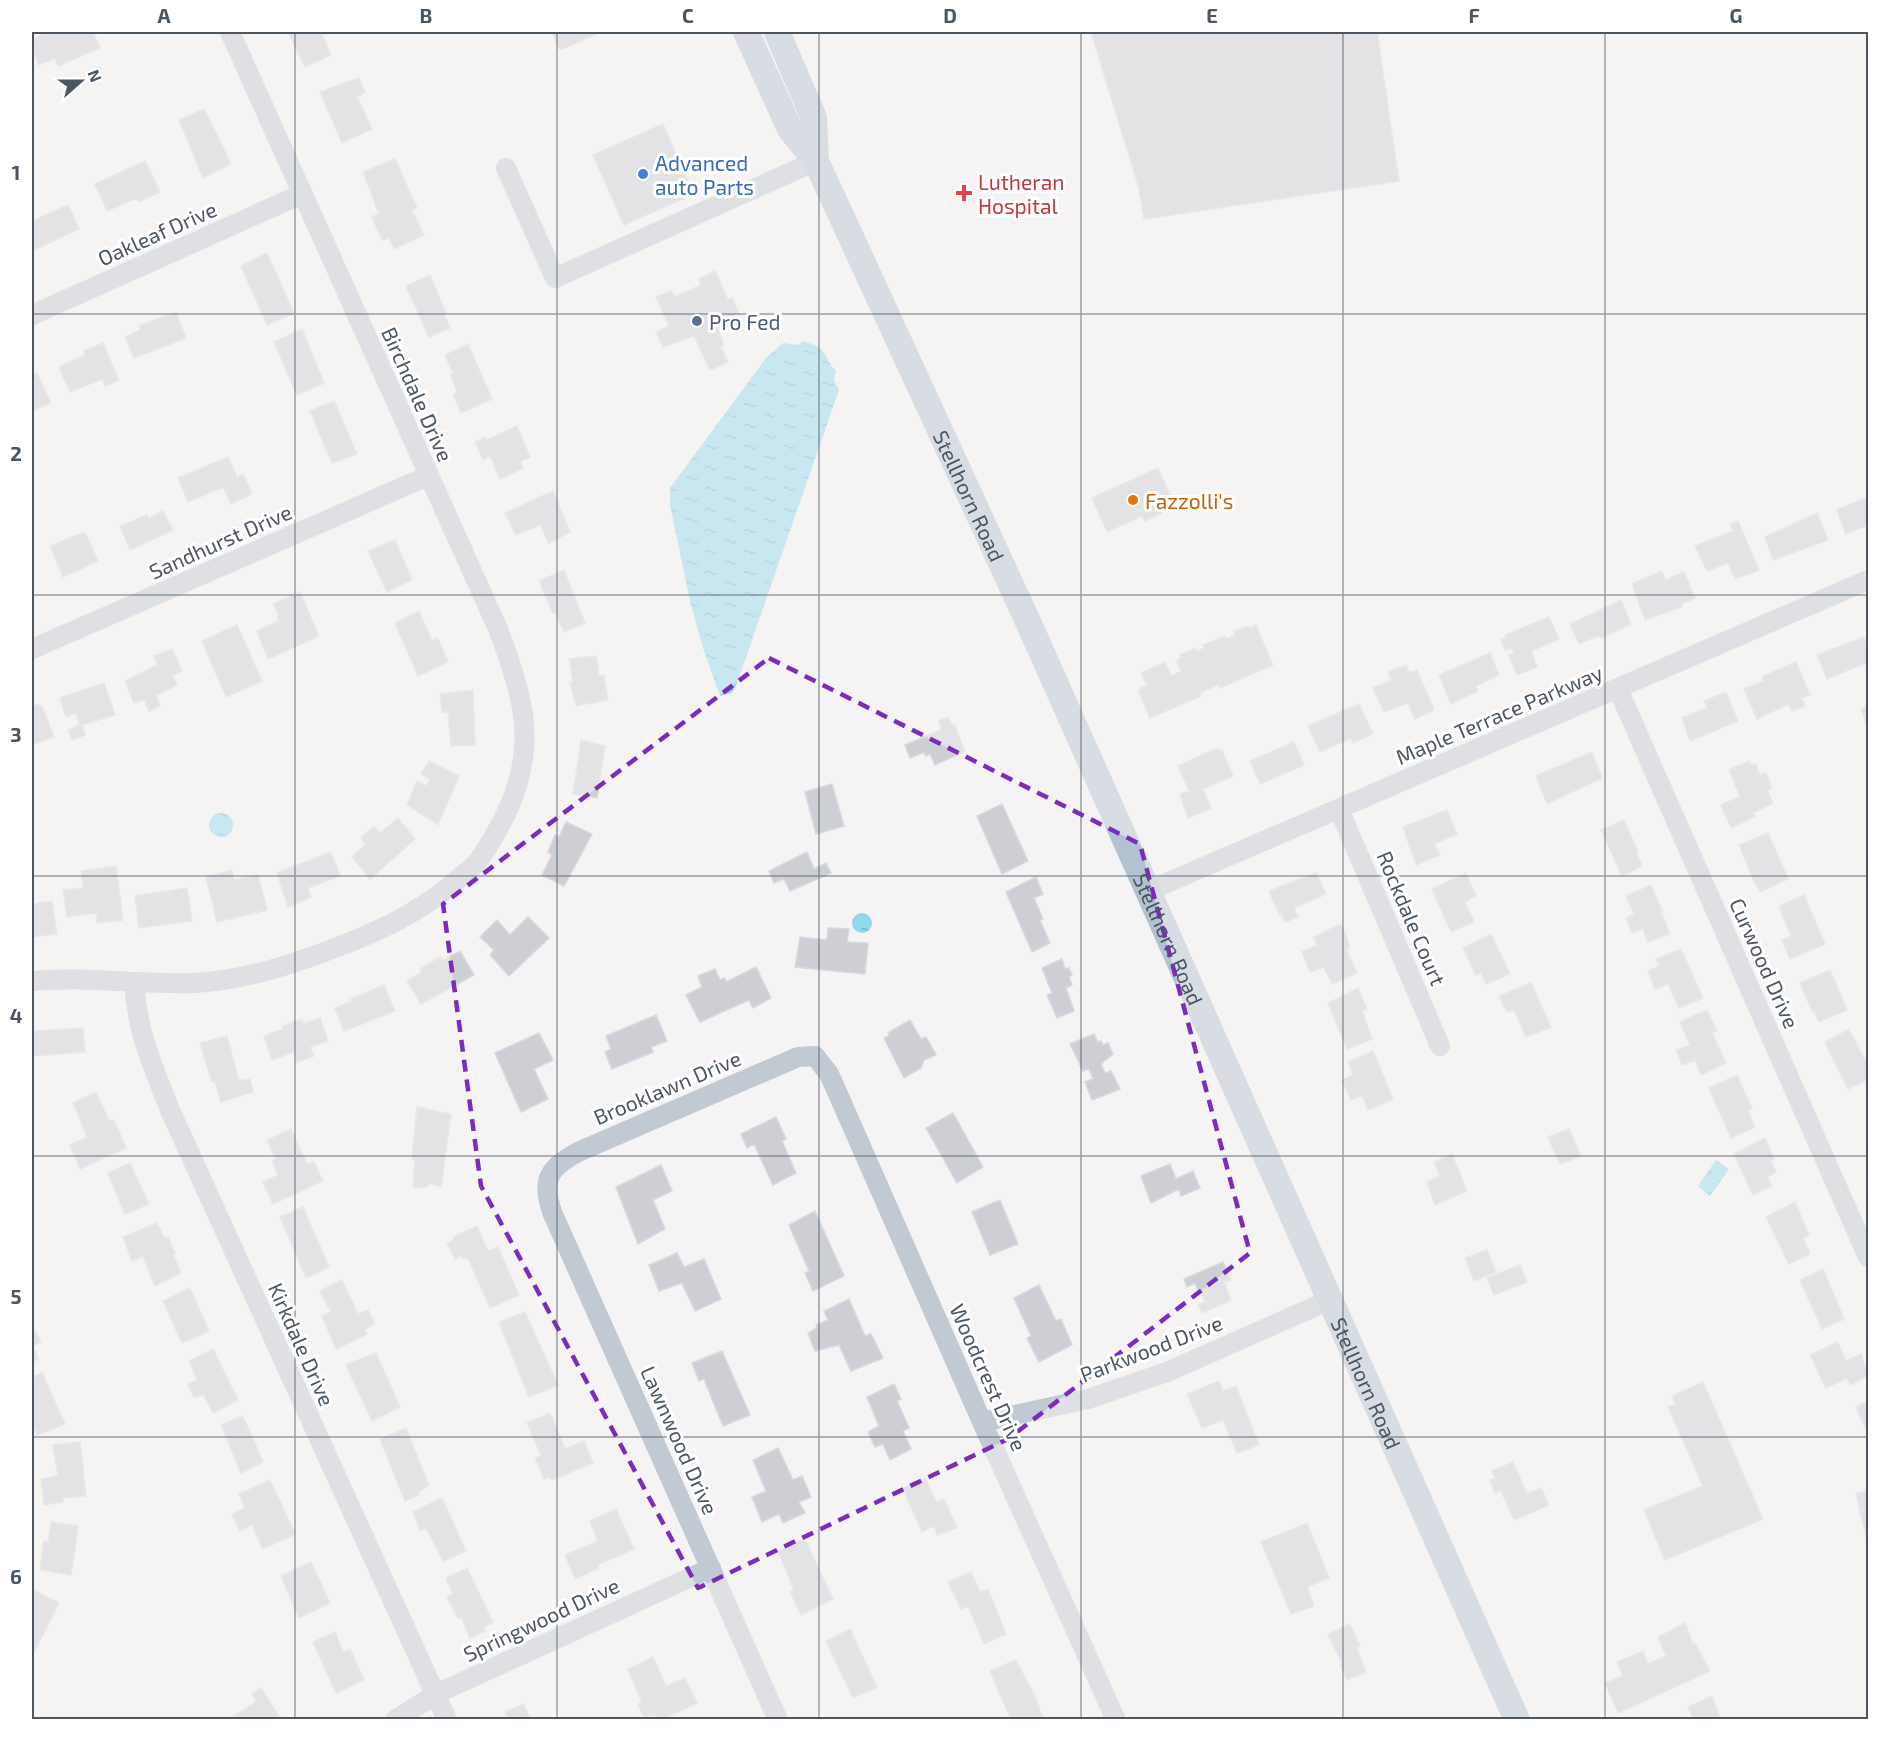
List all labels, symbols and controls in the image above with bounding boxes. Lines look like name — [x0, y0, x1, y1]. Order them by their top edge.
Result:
text: A — [157, 3, 171, 27]
text: B — [420, 3, 432, 27]
text: C — [682, 3, 694, 27]
text: D — [943, 3, 957, 27]
text: E — [1206, 3, 1218, 27]
text: F — [1468, 3, 1480, 27]
text: G — [1730, 3, 1742, 27]
north arrow — [51, 51, 111, 111]
text: N — [85, 67, 106, 84]
place label: Advanced auto Parts — [655, 150, 754, 199]
text: 1 — [12, 160, 20, 184]
marker: Advanced auto Parts — [636, 167, 650, 181]
place label: Lutheran Hospital — [978, 169, 1064, 218]
marker: Lutheran Hospital — [955, 184, 973, 202]
street label: Oakleaf Drive — [94, 196, 220, 270]
place label: Pro Fed — [709, 309, 780, 334]
marker: Pro Fed — [690, 314, 704, 328]
street label: Birchdale Drive — [377, 323, 459, 465]
street label: Stellhorn Road — [929, 426, 1011, 565]
text: 2 — [10, 441, 22, 465]
place label: Fazzolli's — [1145, 488, 1233, 513]
marker: Fazzolli's — [1126, 493, 1140, 507]
street label: Sandhurst Drive — [145, 498, 295, 584]
street label: Maple Terrace Parkway — [1392, 659, 1606, 769]
text: 3 — [10, 722, 22, 746]
street label: Rockdale Court — [1372, 847, 1452, 989]
street label: Stellhorn Road — [1129, 869, 1209, 1008]
street label: Curwood Drive — [1725, 894, 1805, 1032]
text: 4 — [10, 1003, 23, 1027]
street label: Brooklawn Drive — [590, 1045, 744, 1129]
street label: Kirkdale Drive — [264, 1279, 340, 1409]
text: 5 — [10, 1284, 22, 1308]
street label: Woodcrest Drive — [945, 1300, 1033, 1454]
street label: Parkwood Drive — [1076, 1309, 1226, 1387]
street label: Stellhorn Road — [1327, 1313, 1407, 1452]
street label: Lawnwood Drive — [636, 1362, 724, 1518]
text: 6 — [10, 1564, 22, 1588]
street label: Springwood Drive — [459, 1572, 623, 1666]

